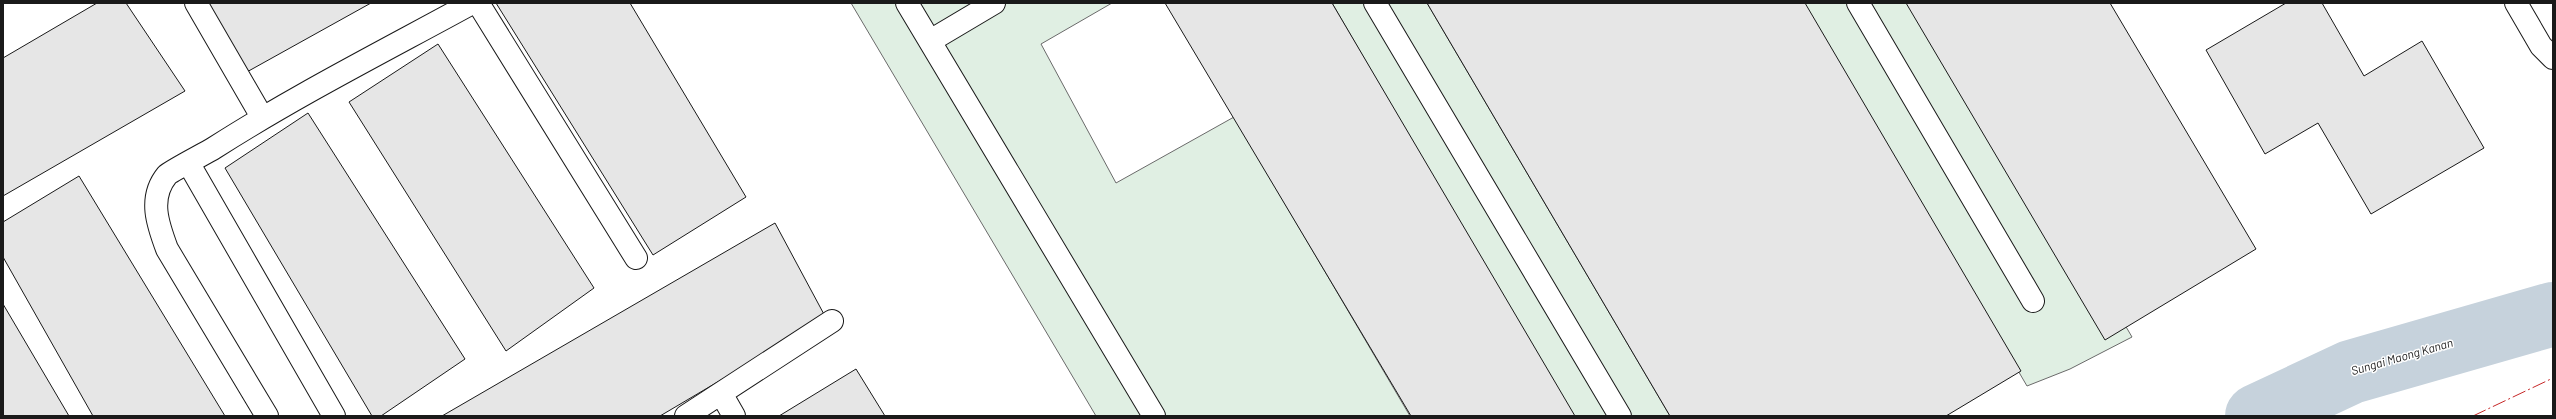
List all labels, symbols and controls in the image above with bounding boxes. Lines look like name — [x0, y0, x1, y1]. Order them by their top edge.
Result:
water label: Sungai Maong Kanan — [2349, 335, 2454, 377]

